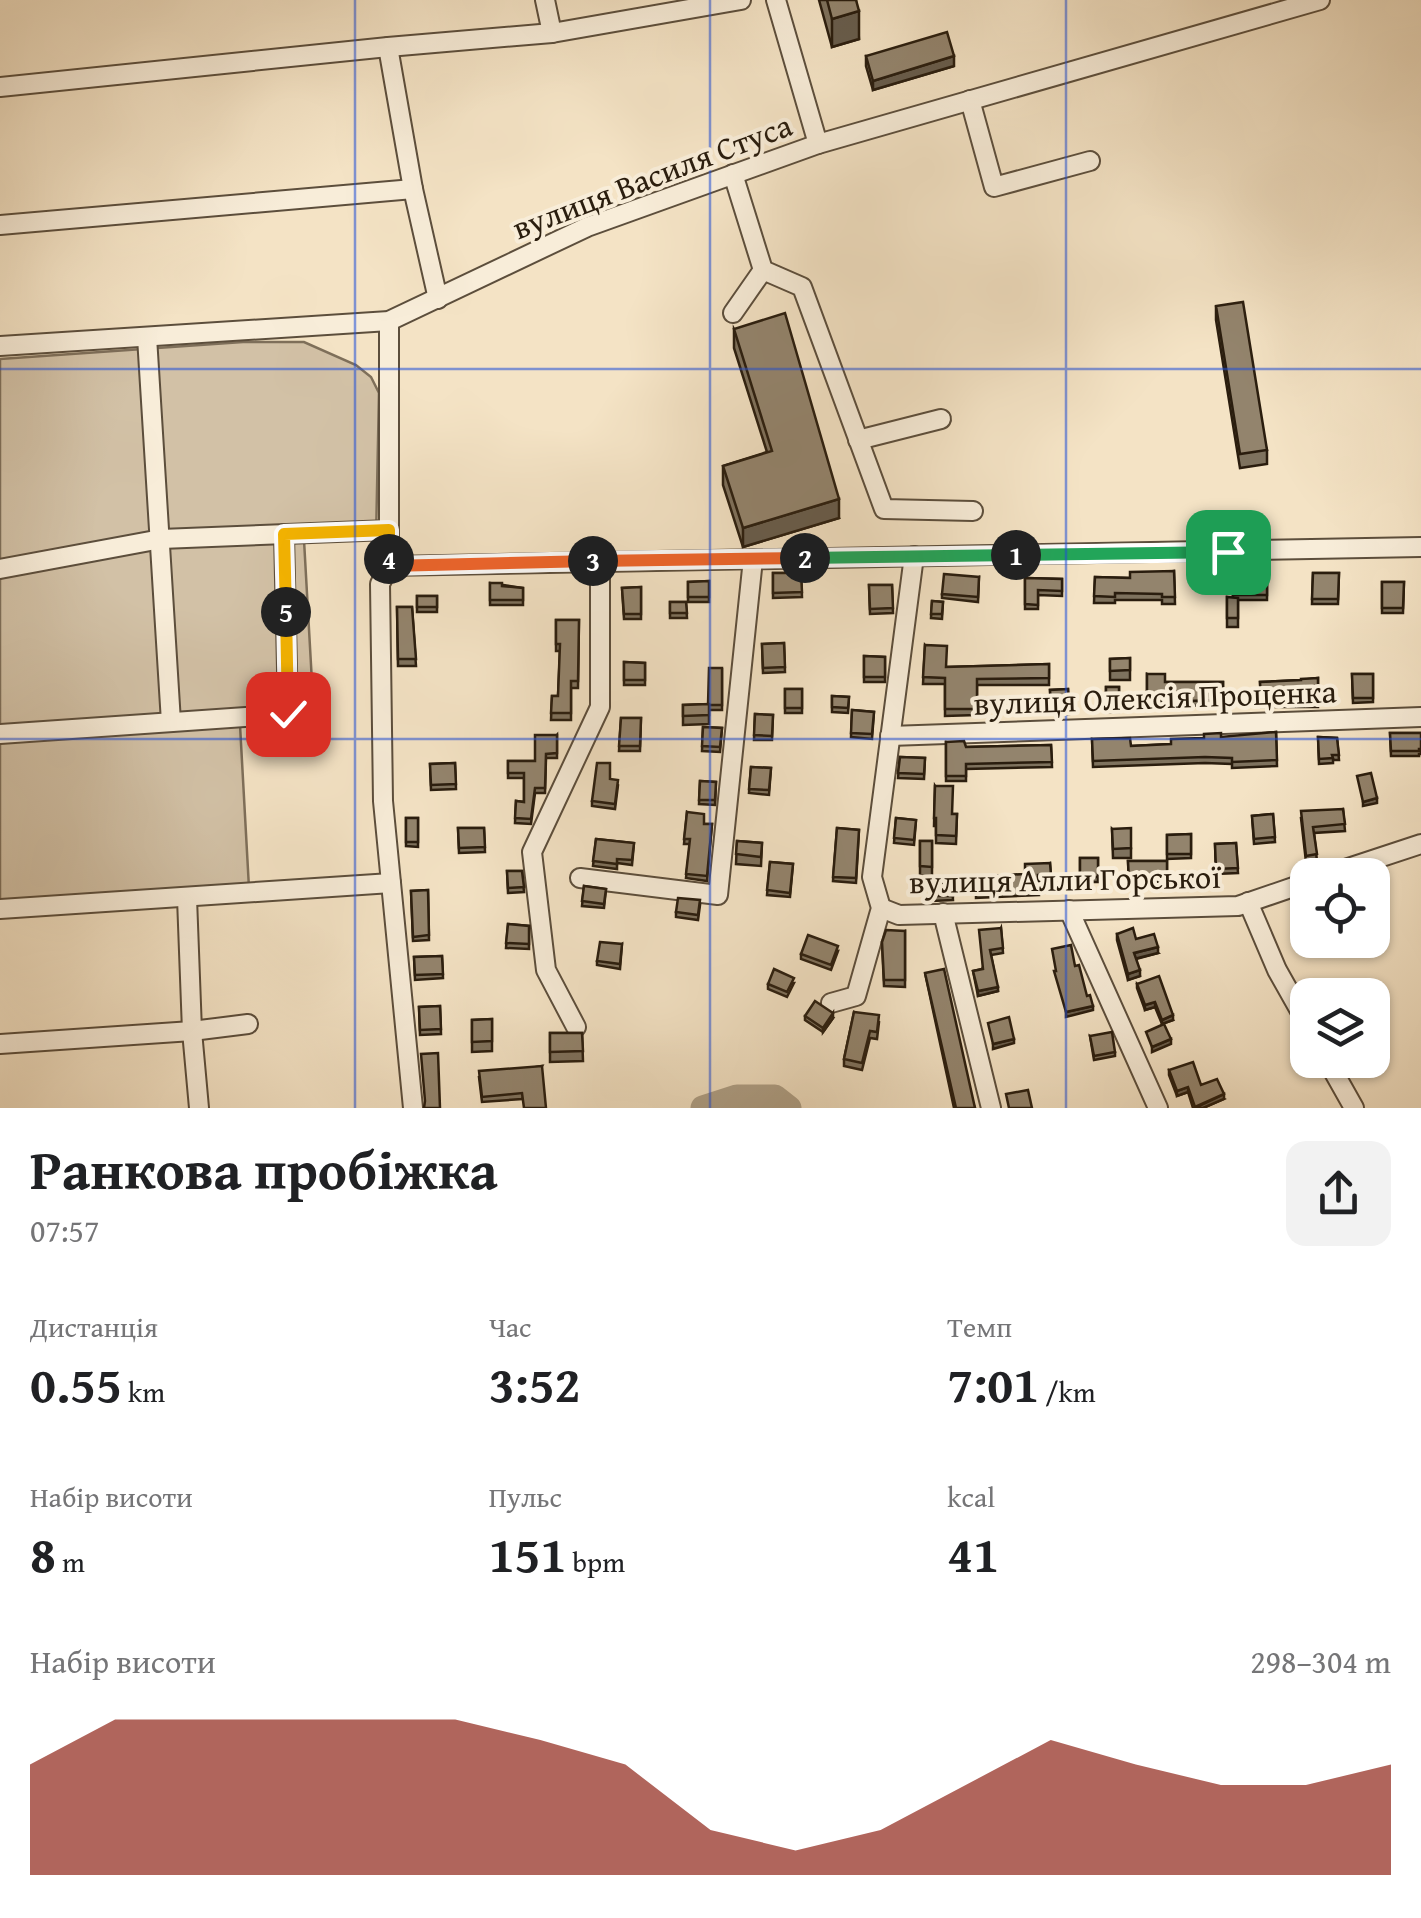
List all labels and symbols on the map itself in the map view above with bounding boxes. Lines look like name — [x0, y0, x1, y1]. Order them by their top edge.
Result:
street label: вулиця Василя Стуса — [505, 101, 799, 251]
pin — [1186, 510, 1271, 595]
pin: 1 — [991, 530, 1041, 580]
pin: 2 — [780, 533, 830, 583]
pin: 4 — [364, 534, 414, 584]
pin: 3 — [568, 536, 618, 586]
pin: 5 — [261, 587, 311, 637]
street label: вулиця Олексія Проценка — [973, 667, 1338, 727]
pin — [246, 672, 331, 757]
street label: вулиця Алли Горської — [909, 853, 1222, 905]

